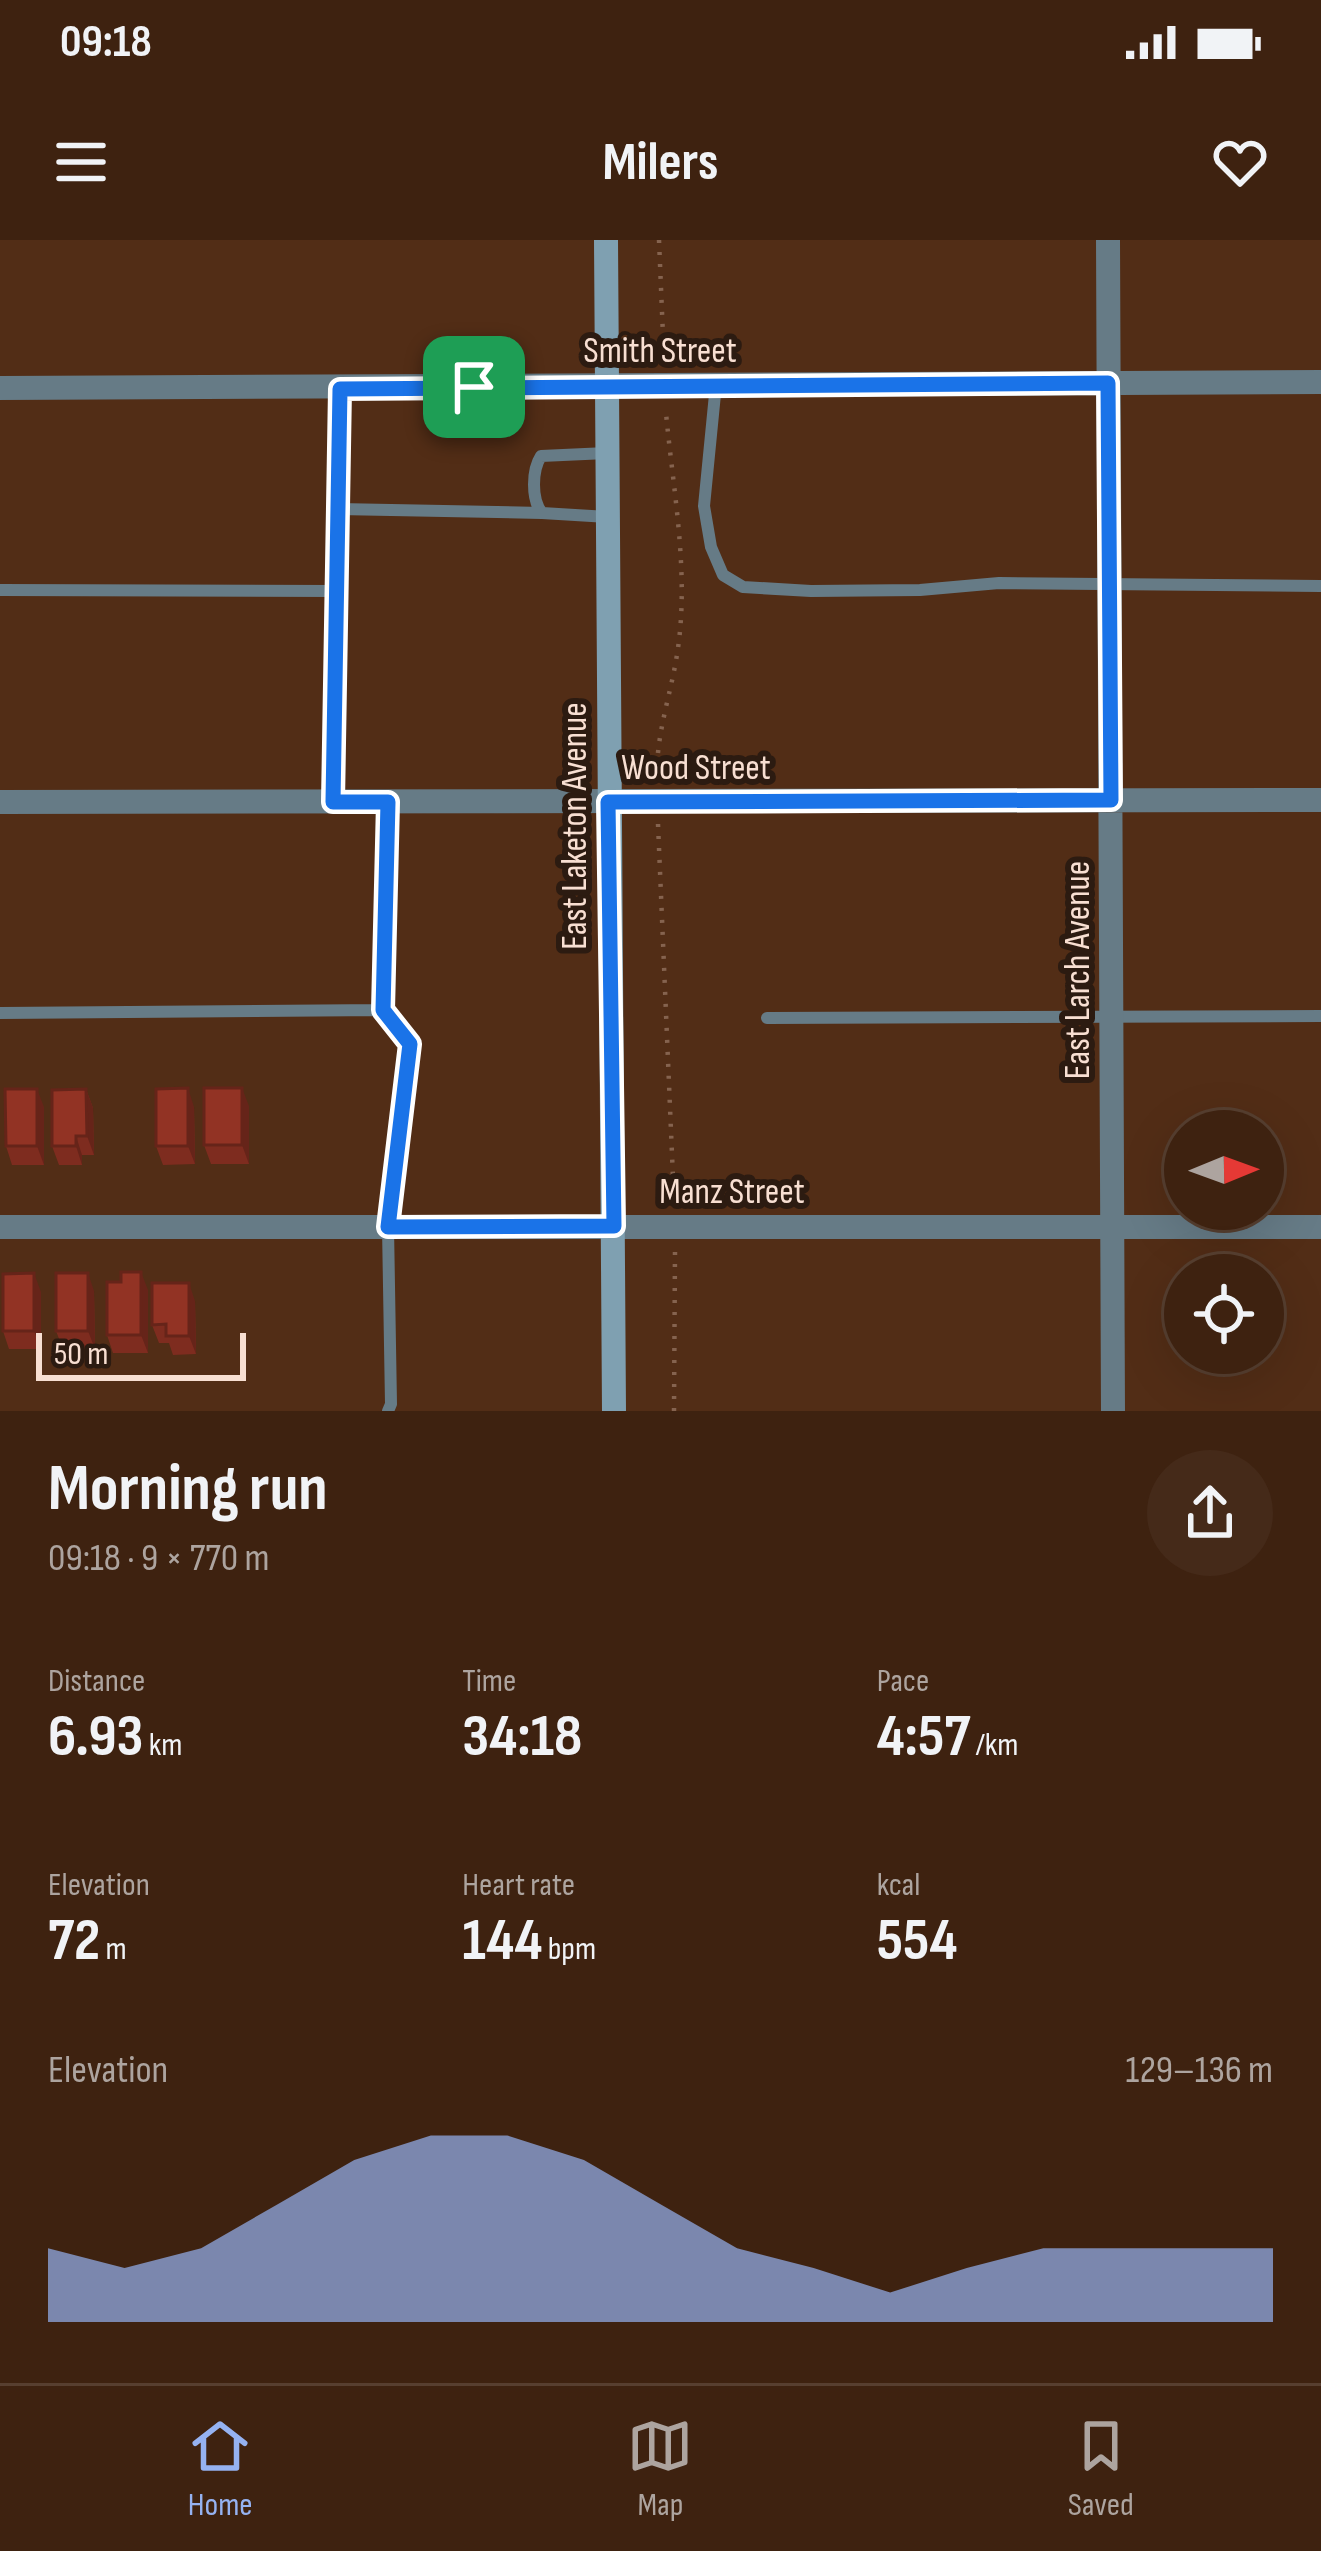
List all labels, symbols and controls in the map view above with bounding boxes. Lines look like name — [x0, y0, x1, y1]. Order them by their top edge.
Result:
text: 09:18 — [60, 15, 152, 70]
icon: menu — [48, 129, 114, 195]
icon: heart — [1207, 129, 1273, 195]
text: Milers — [602, 130, 719, 195]
street label: Smith Street — [583, 330, 737, 373]
pin — [423, 336, 525, 438]
icon: arrive — [441, 354, 507, 420]
street label: East Laketon Avenue — [554, 702, 597, 950]
street label: Wood Street — [621, 747, 771, 790]
street label: East Larch Avenue — [1057, 861, 1100, 1079]
north arrow — [1164, 1110, 1284, 1230]
map controls — [1164, 1110, 1284, 1374]
street label: Manz Street — [659, 1171, 805, 1214]
button: locate — [1164, 1254, 1284, 1374]
scale bar — [36, 1327, 246, 1380]
text: 50 m — [54, 1334, 108, 1374]
text: Morning run — [48, 1450, 328, 1529]
button: share — [1147, 1450, 1273, 1576]
text: 09:18 · 9 × 770 m — [48, 1535, 269, 1582]
text: Distance — [48, 1661, 145, 1701]
text: Time — [462, 1661, 516, 1701]
text: Pace — [877, 1661, 929, 1701]
text: 6.93 — [48, 1701, 143, 1773]
text: 34:18 — [462, 1701, 582, 1773]
text: 4:57 — [877, 1701, 970, 1773]
text: km — [143, 1725, 183, 1765]
text: /km — [970, 1725, 1018, 1765]
text: Elevation — [48, 1865, 150, 1905]
text: Heart rate — [462, 1865, 575, 1905]
text: kcal — [877, 1865, 920, 1905]
text: 72 — [48, 1905, 100, 1977]
text: 144 — [462, 1905, 542, 1977]
text: 554 — [877, 1905, 957, 1977]
text: m — [100, 1929, 127, 1969]
text: bpm — [542, 1929, 596, 1969]
text: Elevation — [48, 2047, 168, 2094]
text: 129–136 m — [1126, 2047, 1273, 2094]
tab: Home — [187, 2413, 253, 2525]
tab: Map — [627, 2413, 693, 2525]
tab: Saved — [1068, 2413, 1134, 2525]

